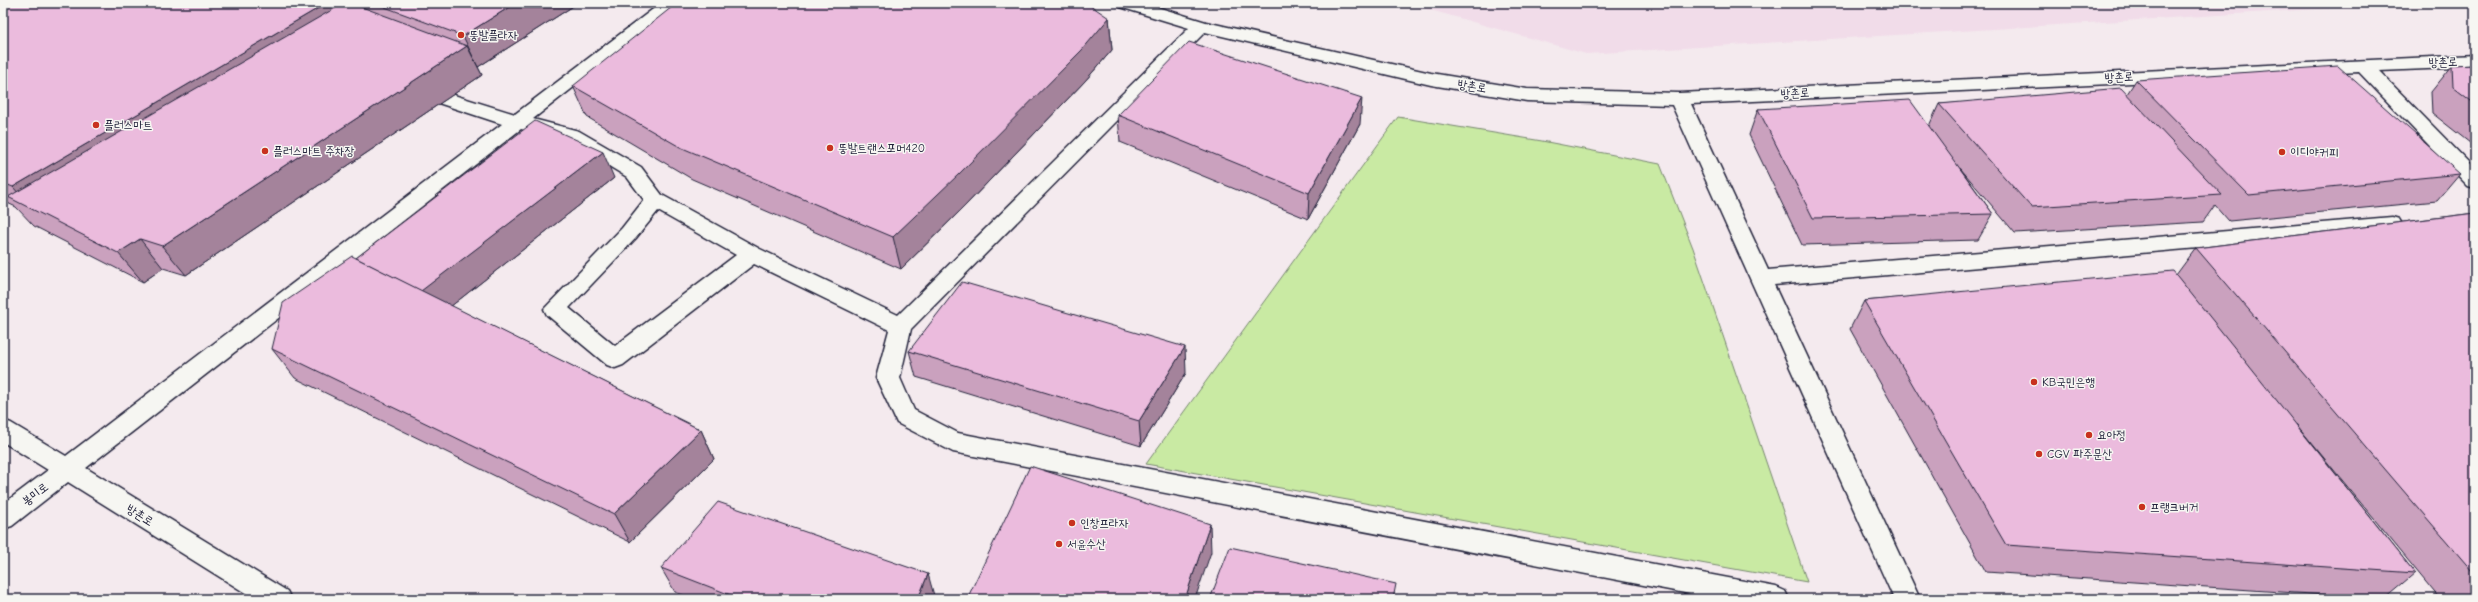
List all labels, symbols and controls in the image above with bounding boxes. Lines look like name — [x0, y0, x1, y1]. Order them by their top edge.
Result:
place label: 뚱발플라자 — [469, 28, 518, 42]
marker: 뚱발플라자 — [456, 30, 466, 40]
street label: 방촌로 — [2428, 54, 2458, 70]
street label: 방촌로 — [2104, 69, 2134, 85]
street label: 방촌로 — [1457, 77, 1487, 95]
street label: 방촌로 — [1780, 85, 1810, 101]
place label: 플러스마트 — [104, 118, 152, 132]
marker: 플러스마트 — [91, 120, 101, 130]
place label: 뚱발트랜스포머420 — [838, 141, 925, 155]
marker: 뚱발트랜스포머420 — [825, 143, 835, 153]
place label: 플러스마트 주차장 — [273, 144, 355, 158]
place label: 이디야커피 — [2290, 145, 2338, 159]
marker: 플러스마트 주차장 — [260, 146, 270, 156]
marker: 이디야커피 — [2277, 147, 2287, 157]
place label: KB국민은행 — [2042, 375, 2095, 389]
marker: KB국민은행 — [2029, 377, 2039, 387]
place label: 요아정 — [2097, 428, 2126, 442]
marker: 요아정 — [2084, 430, 2094, 440]
place label: CGV 파주문산 — [2047, 447, 2112, 461]
marker: CGV 파주문산 — [2034, 449, 2044, 459]
street label: 봉미로 — [19, 480, 51, 508]
place label: 프랭크버거 — [2150, 500, 2198, 514]
street label: 방촌로 — [124, 501, 156, 529]
marker: 프랭크버거 — [2137, 502, 2147, 512]
place label: 인창프라자 — [1080, 516, 1129, 530]
marker: 인창프라자 — [1067, 518, 1077, 528]
place label: 서윤수산 — [1067, 537, 1106, 551]
marker: 서윤수산 — [1054, 539, 1064, 549]

